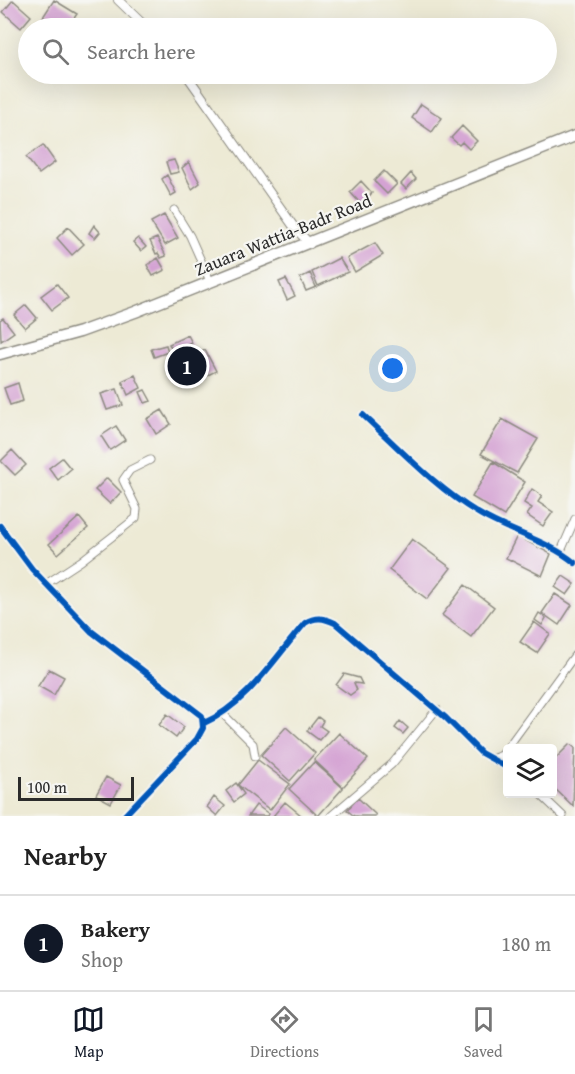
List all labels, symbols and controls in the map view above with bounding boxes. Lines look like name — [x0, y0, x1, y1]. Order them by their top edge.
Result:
search box — [18, 18, 557, 84]
icon: search — [39, 35, 72, 68]
text: Search here — [87, 35, 196, 67]
street label: Zauara Wattia-Badr Road — [190, 186, 376, 282]
pin: 1 — [168, 344, 207, 388]
your location — [378, 354, 407, 383]
map controls — [503, 744, 557, 798]
button: layers — [503, 744, 557, 798]
scale bar — [18, 774, 134, 802]
text: 100 m — [27, 775, 67, 799]
text: Nearby — [24, 836, 107, 875]
text: Bakery — [81, 913, 150, 945]
text: 1 — [38, 929, 49, 958]
text: 180 m — [501, 929, 551, 958]
text: Shop — [81, 945, 123, 974]
tab: Map — [72, 1003, 105, 1063]
tab: Directions — [250, 1003, 319, 1063]
tab: Saved — [464, 1003, 503, 1063]

